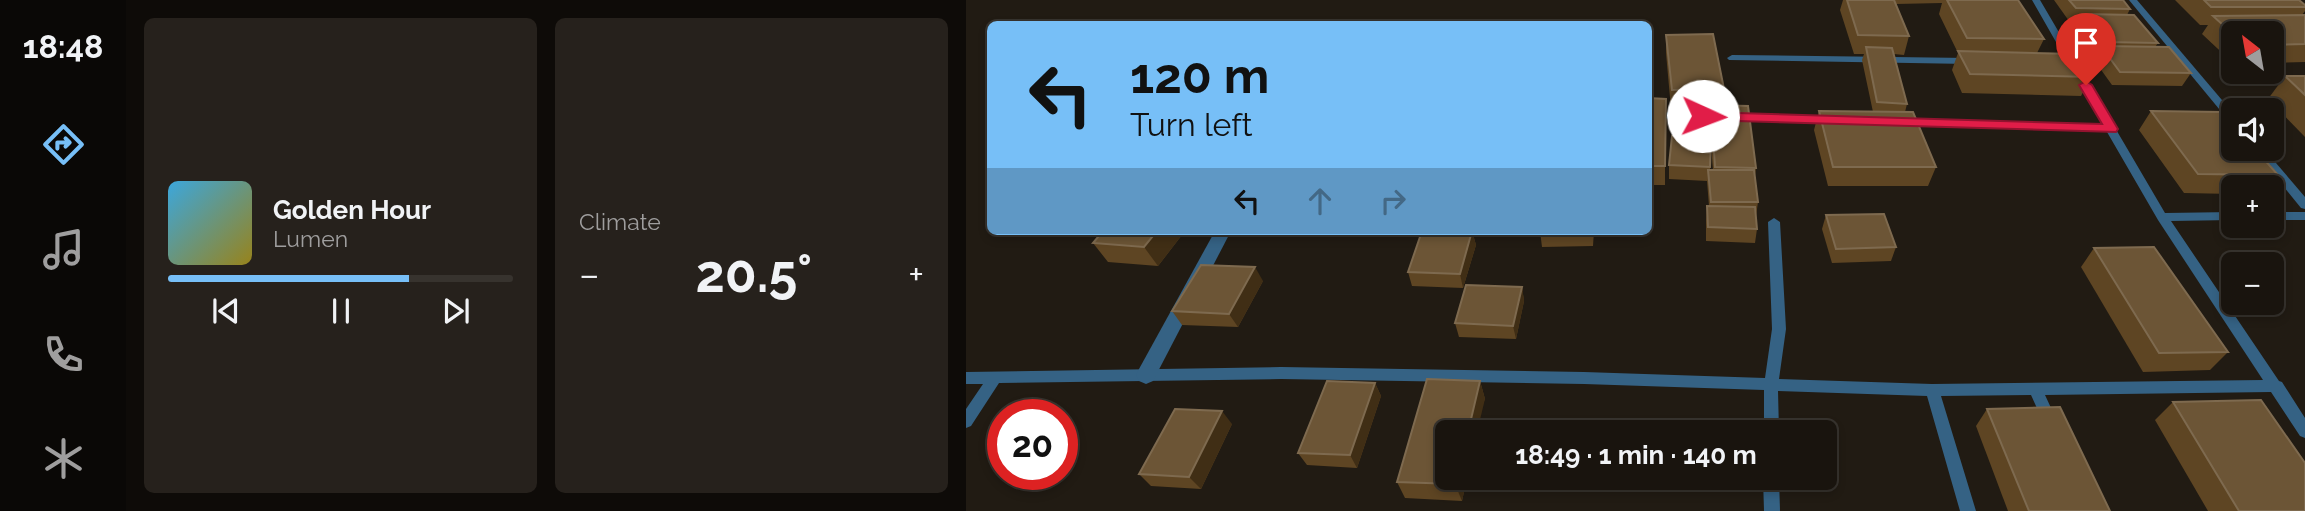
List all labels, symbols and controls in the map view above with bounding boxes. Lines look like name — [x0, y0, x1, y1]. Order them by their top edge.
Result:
pin — [2056, 13, 2116, 85]
north arrow — [2221, 21, 2284, 84]
map controls — [2221, 21, 2284, 315]
icon: arrive — [2067, 24, 2105, 62]
text: 18:48 — [23, 28, 103, 65]
text: 120 m — [1130, 47, 1269, 104]
icon: left — [1015, 49, 1106, 140]
position arrow — [1666, 79, 1740, 153]
button: sound — [2221, 98, 2284, 161]
text: Turn left — [1130, 106, 1252, 143]
icon: directions — [39, 120, 88, 169]
button: + — [2221, 175, 2284, 238]
icon: left — [1228, 182, 1266, 220]
icon: ahead — [1301, 182, 1339, 220]
icon: right — [1374, 182, 1412, 220]
text: Golden Hour — [273, 195, 431, 225]
text: Climate — [579, 208, 661, 235]
icon: music — [39, 225, 88, 274]
text: Lumen — [273, 225, 348, 252]
text: 20.5° — [696, 243, 812, 304]
text: − — [579, 252, 599, 297]
text: + — [908, 252, 924, 297]
button: − — [2221, 252, 2284, 315]
icon: previous — [207, 292, 245, 330]
icon: pause — [322, 292, 360, 330]
icon: next — [437, 292, 475, 330]
icon: phone — [39, 330, 88, 379]
speed limit sign: 20 — [987, 399, 1078, 490]
icon: climate — [39, 434, 88, 483]
text: 18:49 · 1 min · 140 m — [1515, 440, 1757, 470]

